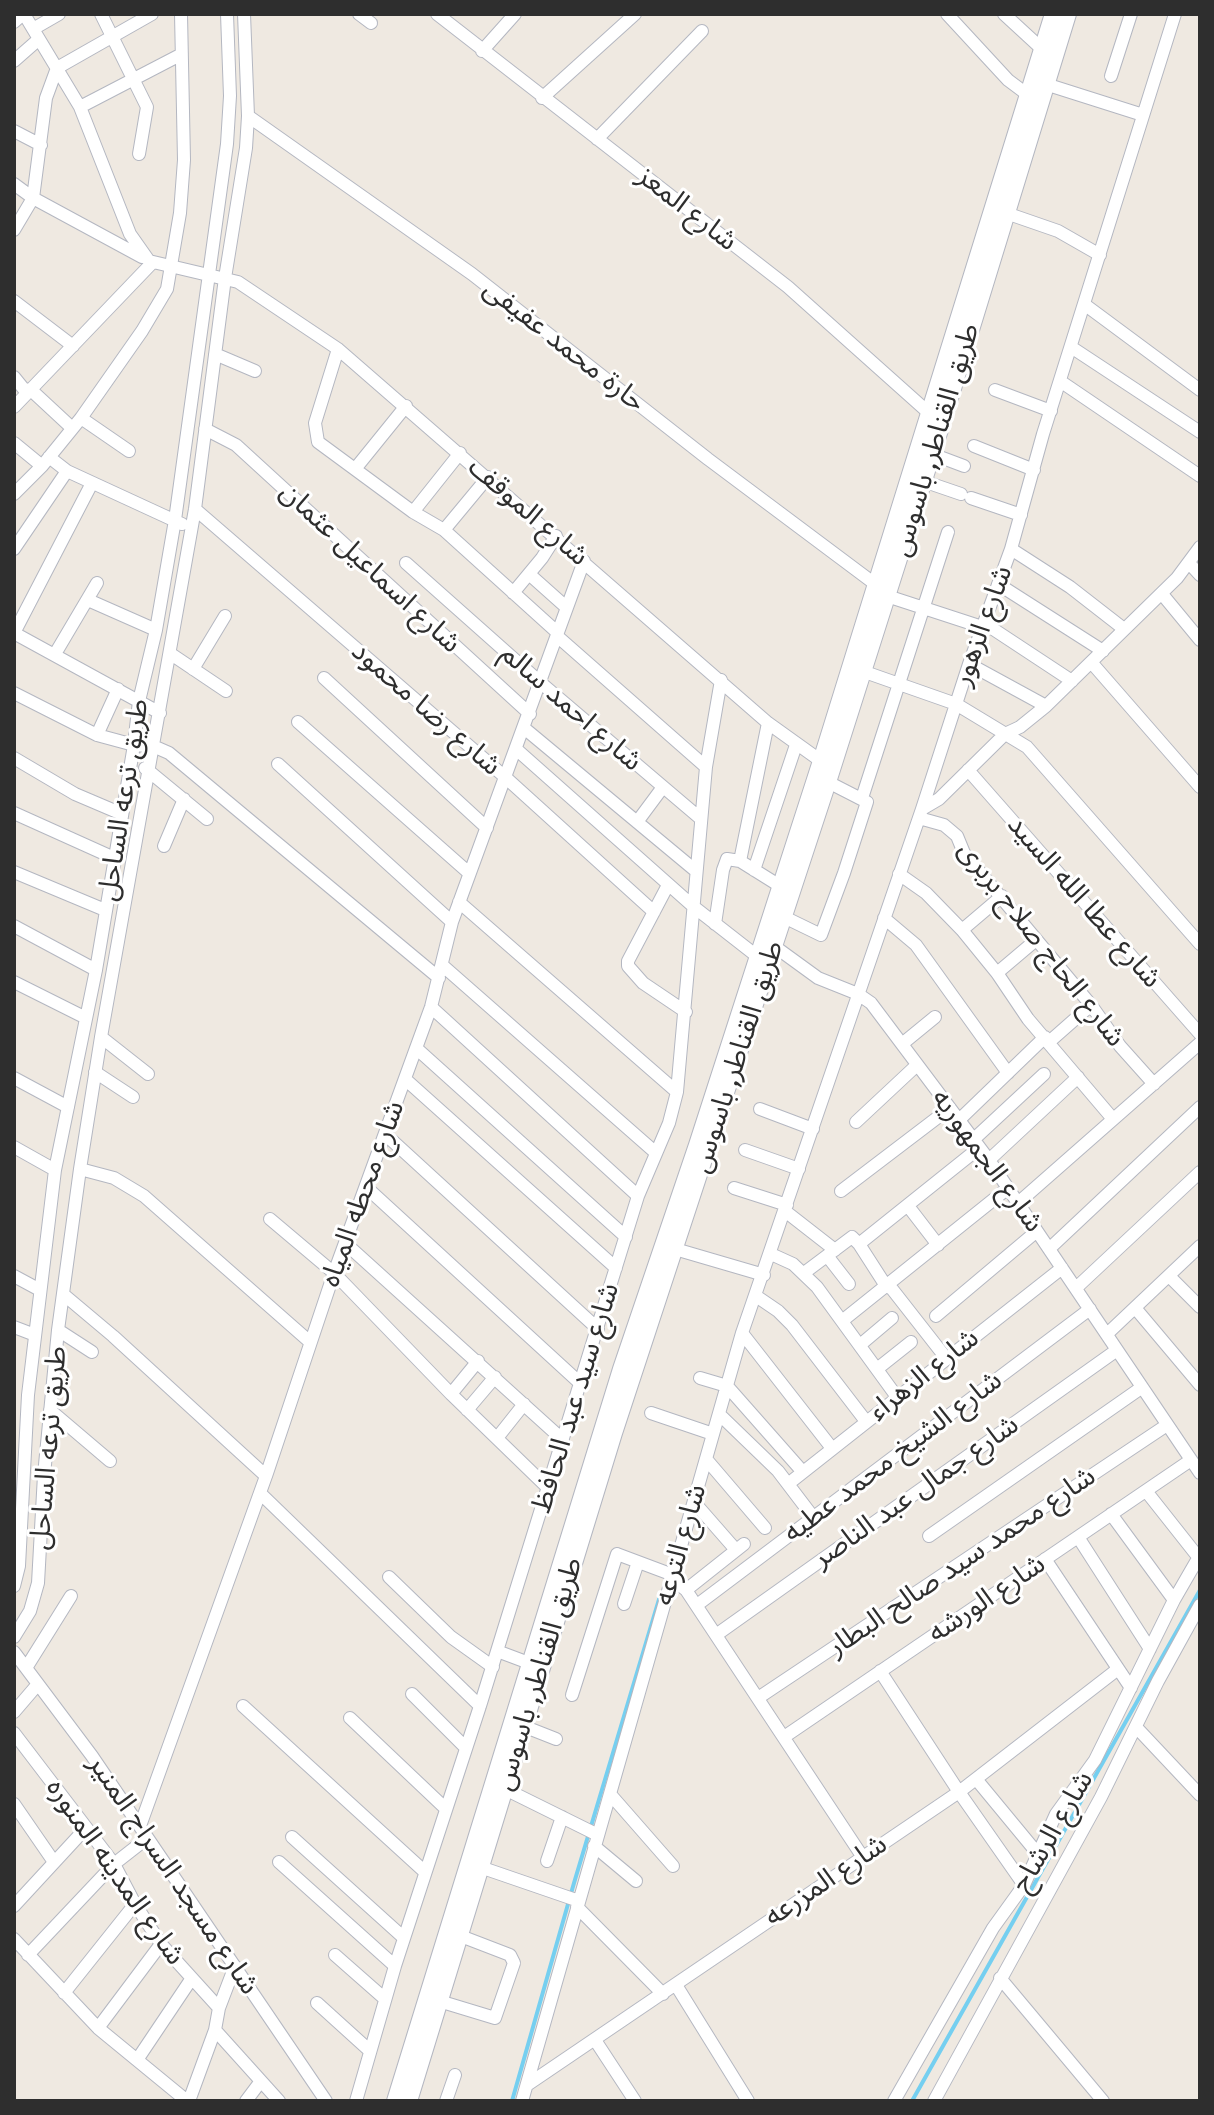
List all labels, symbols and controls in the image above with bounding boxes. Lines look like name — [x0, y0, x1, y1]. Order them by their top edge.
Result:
street label: شارع المعز — [630, 160, 744, 258]
street label: حارة محمد عفيفى — [476, 272, 652, 420]
street label: طريق القناطر, باسوس — [885, 319, 987, 561]
street label: شارع الموقف — [461, 451, 595, 573]
street label: شارع اسماعيل عثمان — [272, 475, 468, 661]
street label: شارع الزهور — [946, 561, 1020, 691]
street label: شارع رضا محمود — [344, 635, 508, 783]
street label: شارع احمد سالم — [493, 637, 649, 779]
street label: طريق ترعه الساحل — [91, 696, 157, 904]
street label: شارع عطا الله السيد — [1000, 809, 1168, 995]
street label: شارع الحاج صلاح بربرى — [950, 834, 1132, 1054]
street label: طريق القناطر, باسوس — [685, 937, 791, 1177]
street label: شارع الجمهوريه — [924, 1083, 1050, 1239]
street label: شارع محطه المياه — [314, 1096, 412, 1292]
street label: شارع سيد عبد الحافظ — [525, 1279, 627, 1517]
street label: شارع الزهراء — [862, 1322, 986, 1428]
street label: طريق ترعه الساحل — [23, 1345, 75, 1551]
street label: شارع الشيخ محمد عطيه — [777, 1364, 1009, 1550]
street label: شارع جمال عبد الناصر — [807, 1408, 1025, 1576]
street label: شارع محمد سيد صالح البطار — [822, 1460, 1102, 1664]
street label: شارع الترعه — [648, 1481, 714, 1609]
street label: شارع الورشه — [922, 1548, 1052, 1650]
street label: طريق القناطر, باسوس — [488, 1553, 590, 1795]
street label: شارع مسجد السراج المنير — [80, 1749, 266, 2001]
street label: شارع الرشاح — [1005, 1766, 1101, 1898]
street label: شارع المدينه المنوره — [38, 1772, 192, 1972]
street label: شارع المزرعه — [758, 1828, 894, 1934]

